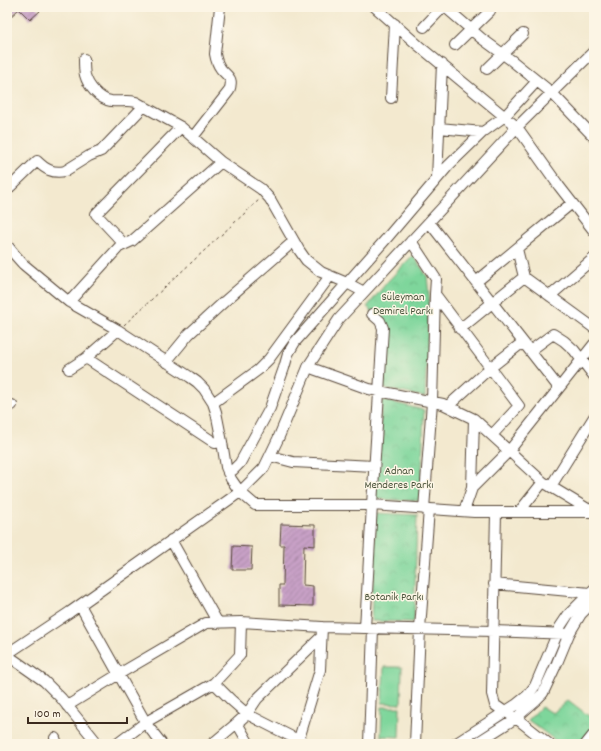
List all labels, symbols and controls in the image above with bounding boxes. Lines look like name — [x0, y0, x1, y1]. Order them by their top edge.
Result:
park label: Süleyman Demirel Parkı — [373, 289, 433, 320]
park label: Adnan Menderes Parkı — [365, 463, 433, 494]
park label: Botanik Parkı — [364, 589, 424, 606]
scale bar — [28, 699, 127, 725]
text: 100 m — [34, 706, 61, 723]

